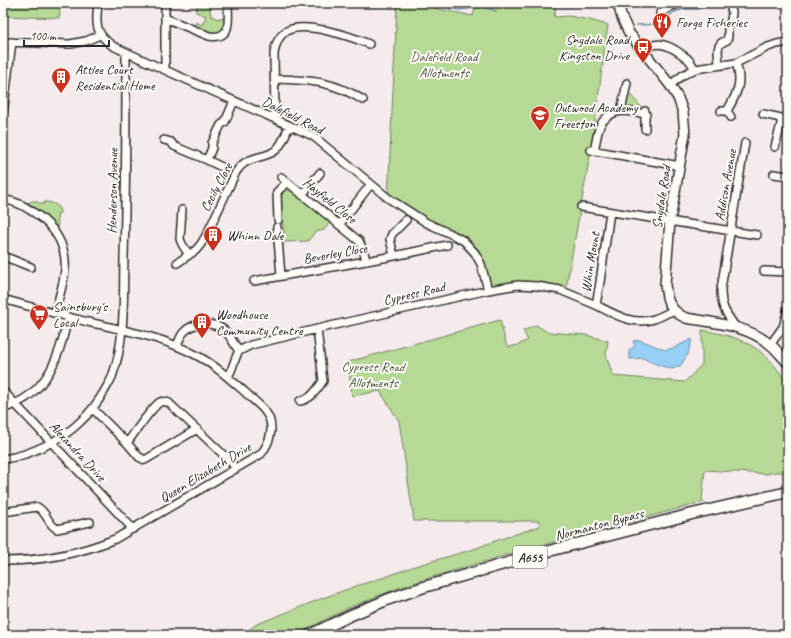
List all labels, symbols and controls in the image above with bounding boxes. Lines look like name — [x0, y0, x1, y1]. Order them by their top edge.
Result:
restaurant icon: Forge Fisheries — [651, 11, 673, 39]
place label: Forge Fisheries — [676, 14, 748, 31]
scale bar — [24, 22, 109, 48]
text: 100 m — [30, 28, 57, 44]
place label: Snydale Road Kingston Drive — [559, 31, 631, 64]
bus stop icon: Snydale Road Kingston Drive — [632, 36, 654, 64]
park label: Dalefield Road Allotments — [411, 48, 480, 81]
place label: Attlee Court Residential Home — [75, 61, 156, 94]
building icon: Attlee Court Residential Home — [50, 66, 72, 94]
street label: Dalefield Road — [259, 93, 329, 139]
place label: Outwood Academy Freeston — [554, 99, 639, 132]
school or university icon: Outwood Academy Freeston — [529, 104, 551, 132]
street label: Henderson Avenue — [103, 147, 122, 234]
street label: Addison Avenue — [711, 147, 740, 222]
street label: Cecily Close — [197, 159, 237, 214]
street label: Snydale Road — [648, 162, 675, 230]
street label: Hayfield Close — [299, 174, 361, 228]
building icon: Whinn Dale — [202, 224, 224, 252]
place label: Whinn Dale — [227, 227, 285, 244]
street label: Whin Mount — [577, 230, 604, 293]
street label: Beverley Close — [302, 239, 370, 267]
street label: Cypress Road — [382, 278, 449, 309]
place label: Sainsbury's Local — [53, 298, 108, 331]
supermarket icon: Sainsbury's Local — [28, 303, 50, 331]
place label: Woodhouse Community Centre — [216, 306, 304, 339]
building icon: Woodhouse Community Centre — [191, 311, 213, 339]
park label: Cypress Road Allotments — [342, 358, 407, 391]
street label: Alexandra Drive — [46, 418, 111, 486]
street label: Queen Elizabeth Drive — [156, 438, 255, 506]
street label: Normanton Bypass — [553, 504, 647, 544]
road number: A655 — [513, 546, 547, 568]

